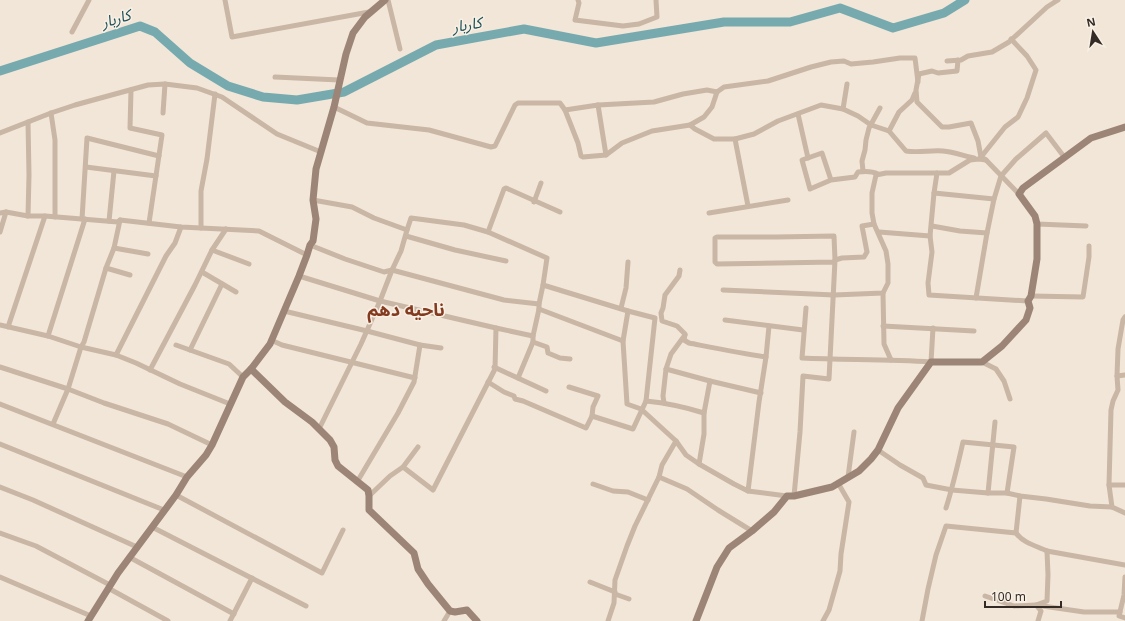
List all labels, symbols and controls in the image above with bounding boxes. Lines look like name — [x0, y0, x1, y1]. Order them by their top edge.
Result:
water label: کاربار — [98, 3, 135, 32]
water label: کاربار — [450, 11, 486, 37]
north arrow — [1073, 12, 1113, 52]
text: N — [1085, 13, 1097, 30]
district label: ناحیه دهم — [367, 297, 445, 323]
scale bar — [985, 583, 1061, 609]
text: 100 m — [991, 588, 1026, 605]

